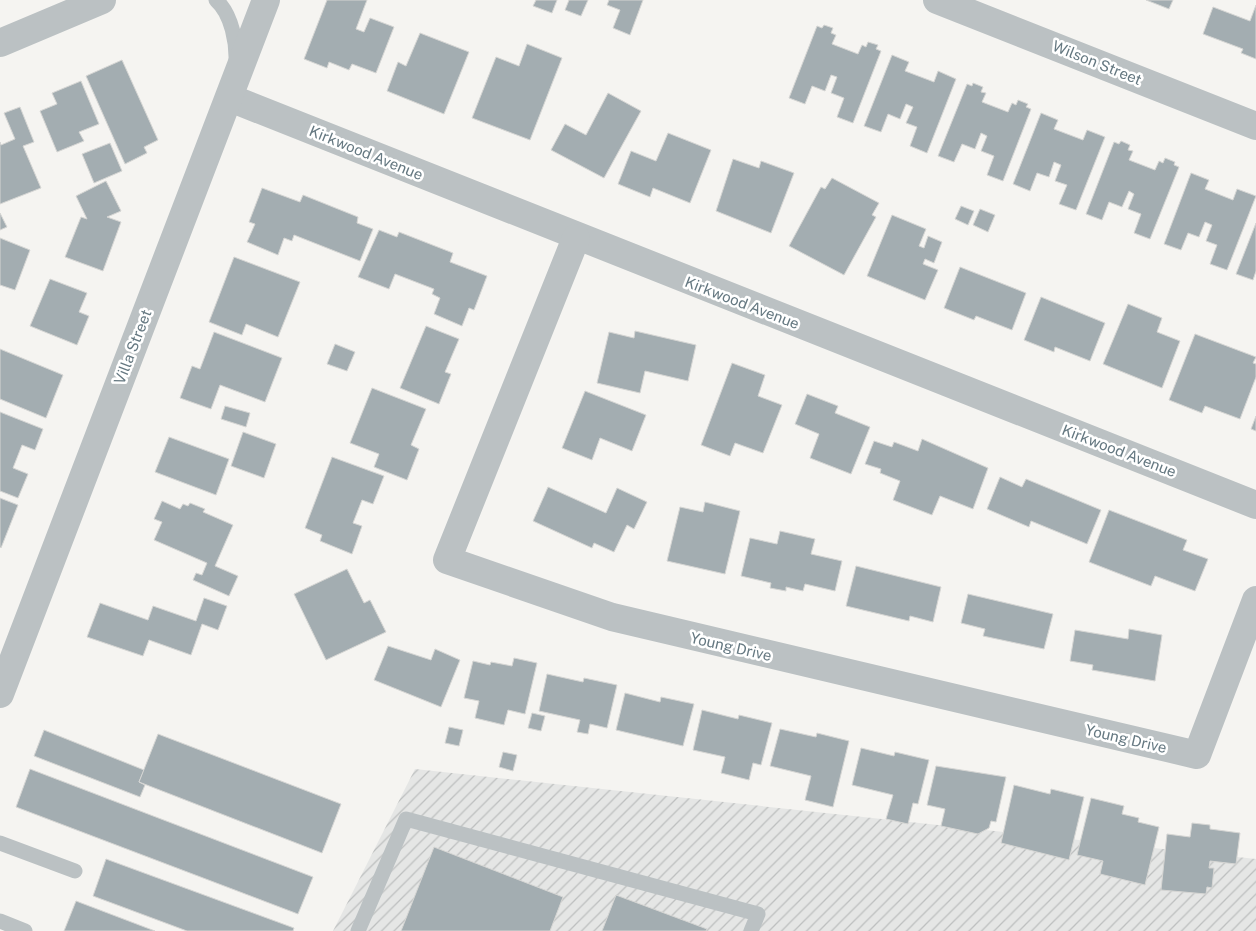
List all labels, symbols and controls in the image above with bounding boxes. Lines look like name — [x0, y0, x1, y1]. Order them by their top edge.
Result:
street label: Wilson Street — [1050, 37, 1144, 88]
street label: Kirkwood Avenue — [307, 122, 426, 183]
street label: Kirkwood Avenue — [683, 273, 802, 332]
street label: Villa Street — [111, 307, 155, 386]
street label: Kirkwood Avenue — [1060, 421, 1179, 480]
street label: Young Drive — [689, 629, 773, 664]
street label: Young Drive — [1084, 721, 1168, 756]

